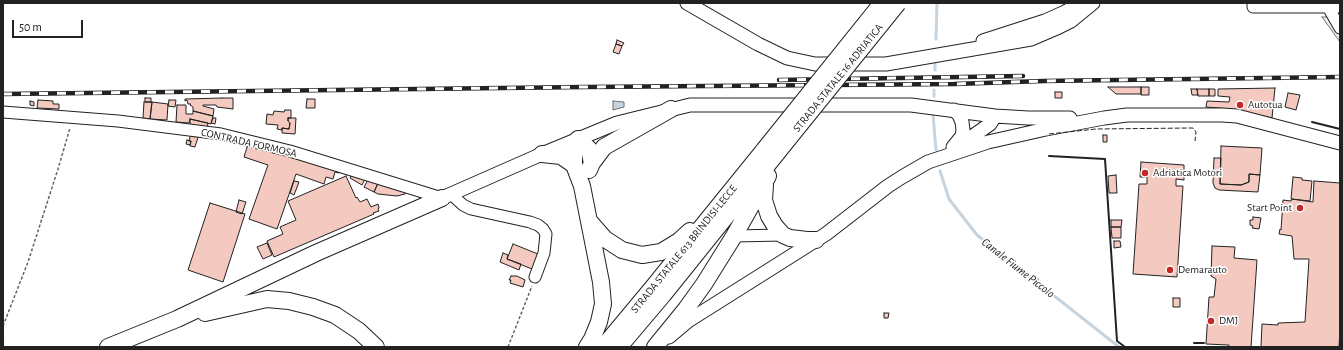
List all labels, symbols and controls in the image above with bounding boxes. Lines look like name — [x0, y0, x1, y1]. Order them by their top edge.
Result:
scale bar — [14, 12, 85, 38]
text: 50 m — [19, 21, 42, 33]
street label: STRADA STATALE 16 ADRIATICA — [790, 21, 886, 135]
place label: Autotua — [1248, 98, 1283, 112]
marker: Autotua — [1235, 100, 1245, 110]
street label: CONTRADA FORMOSA — [200, 126, 298, 160]
place label: Adriatica Motori — [1153, 166, 1222, 180]
marker: Adriatica Motori — [1140, 168, 1150, 178]
street label: STRADA STATALE 613 BRINDISI-LECCE — [628, 182, 740, 316]
place label: Start Point — [1247, 201, 1292, 215]
marker: Start Point — [1295, 203, 1305, 213]
water label: Canale Fiume Piccolo — [979, 235, 1057, 301]
place label: Demarauto — [1178, 263, 1227, 277]
marker: Demarauto — [1165, 265, 1175, 275]
place label: DMJ — [1219, 314, 1238, 328]
marker: DMJ — [1206, 316, 1216, 326]

